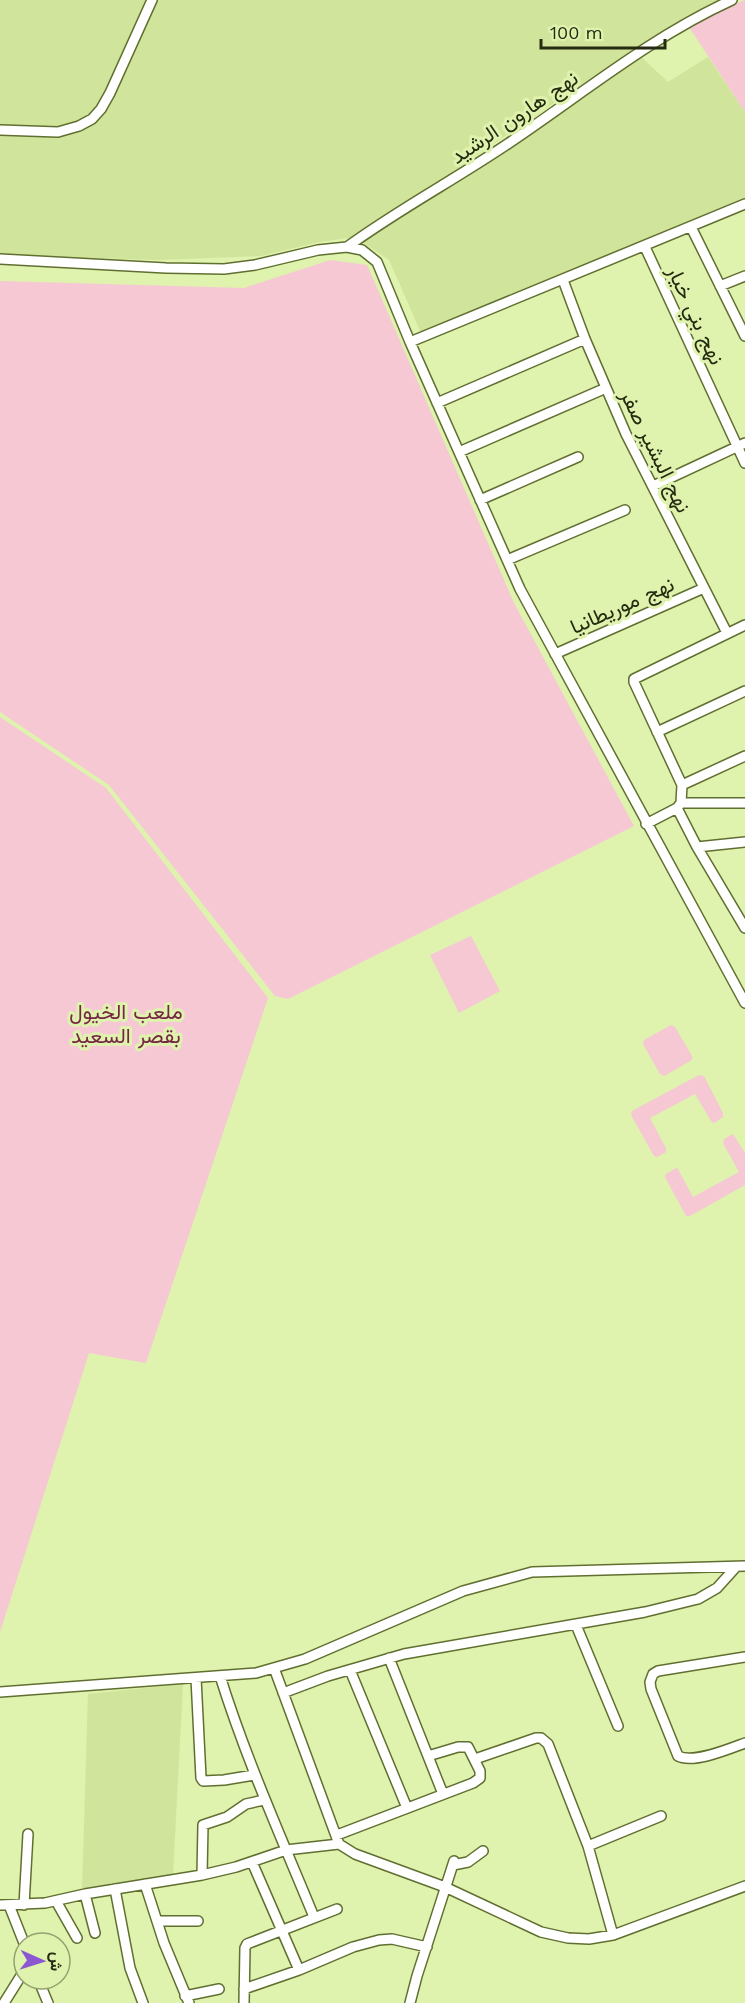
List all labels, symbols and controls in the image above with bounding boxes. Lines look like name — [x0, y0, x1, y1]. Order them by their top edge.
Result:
scale bar — [541, 12, 666, 50]
text: 100 m — [550, 22, 603, 43]
street label: نهج هارون الرشيد — [445, 65, 584, 171]
street label: نهج بني خيار — [657, 261, 730, 371]
street label: نهج البشير صفر — [613, 385, 697, 517]
street label: نهج موريطانيا — [566, 571, 679, 641]
park label: ملعب الخيول بقصر السعيد — [69, 999, 183, 1049]
north arrow — [12, 1931, 72, 1991]
text: ش — [46, 1952, 66, 1972]

